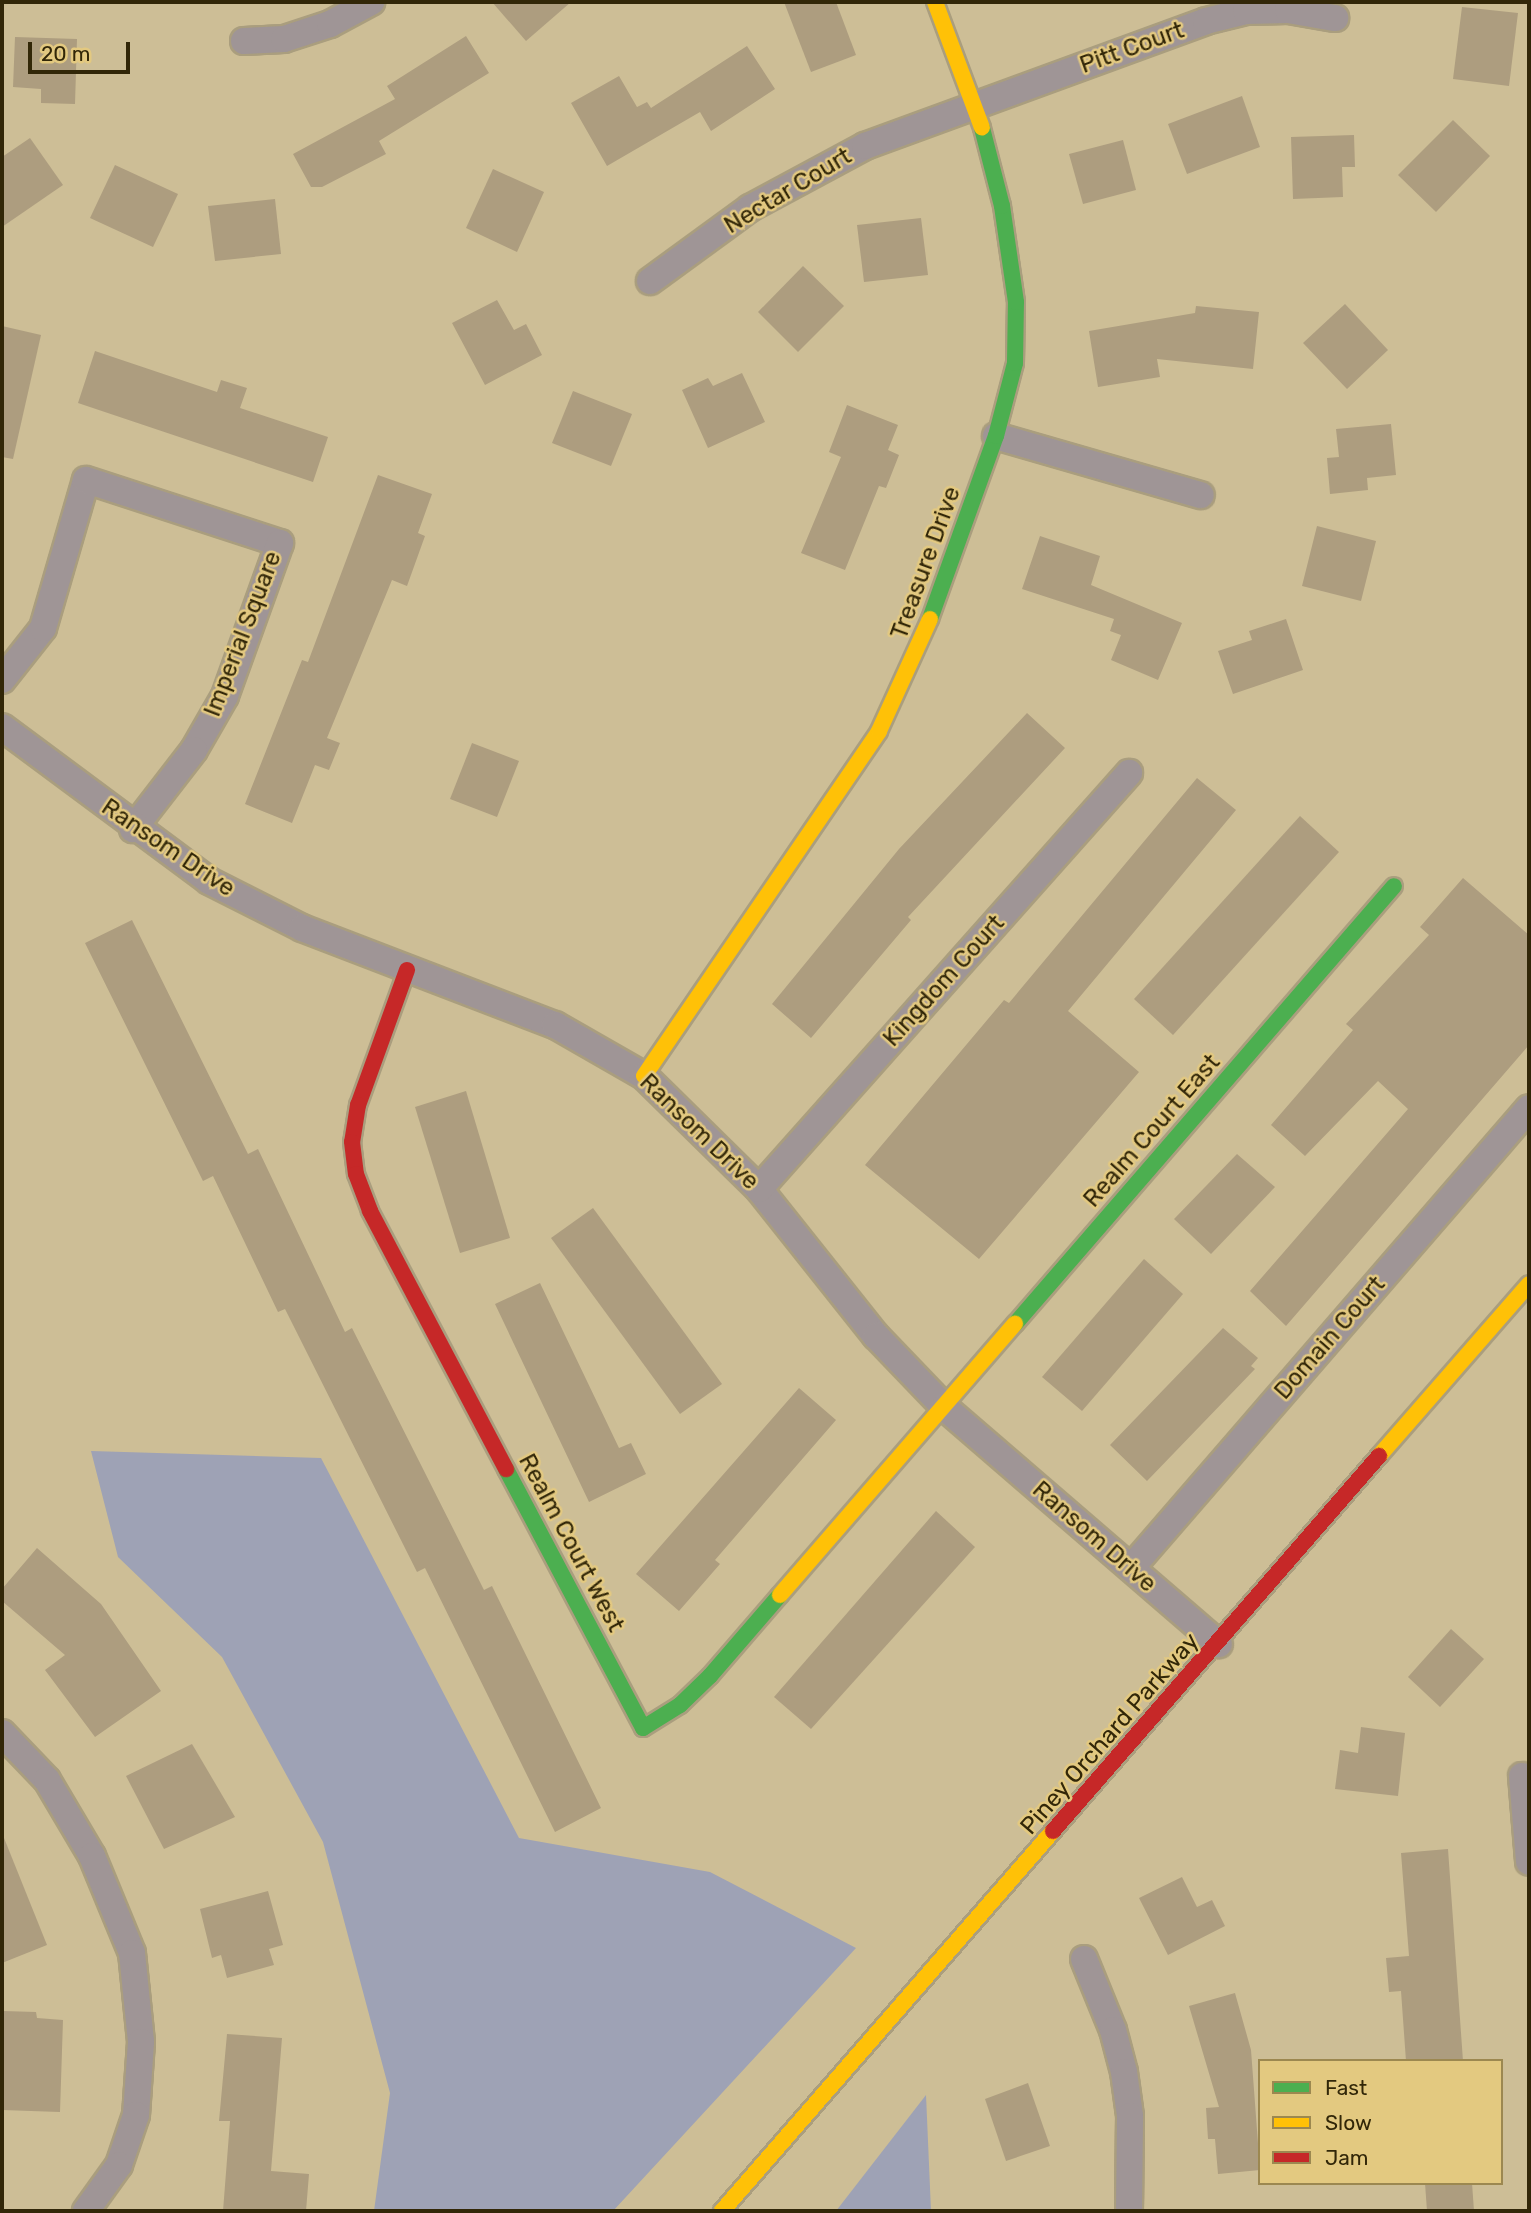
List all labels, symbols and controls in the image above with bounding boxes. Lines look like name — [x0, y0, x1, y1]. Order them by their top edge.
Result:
street label: Pitt Court — [1076, 16, 1188, 80]
scale bar — [32, 28, 133, 72]
text: 20 m — [41, 41, 90, 66]
street label: Nectar Court — [719, 142, 857, 240]
street label: Treasure Drive — [885, 483, 967, 643]
street label: Imperial Square — [198, 547, 288, 721]
street label: Ransom Drive — [96, 793, 240, 903]
street label: Kingdom Court — [877, 909, 1011, 1053]
street label: Realm Court East — [1078, 1049, 1226, 1213]
street label: Ransom Drive — [633, 1068, 765, 1196]
street label: Domain Court — [1269, 1271, 1391, 1405]
street label: Realm Court West — [512, 1449, 630, 1637]
street label: Ransom Drive — [1026, 1475, 1162, 1599]
street label: Piney Orchard Parkway — [1014, 1627, 1206, 1841]
legend — [1258, 2059, 1503, 2185]
text: Fast — [1325, 2075, 1367, 2100]
text: Slow — [1325, 2110, 1372, 2135]
text: Jam — [1325, 2145, 1369, 2170]

